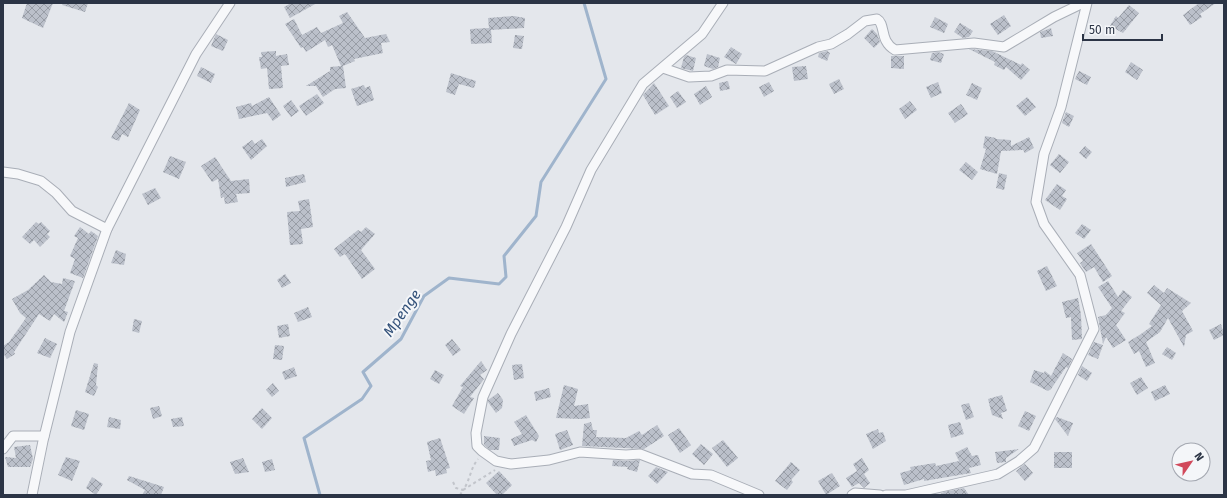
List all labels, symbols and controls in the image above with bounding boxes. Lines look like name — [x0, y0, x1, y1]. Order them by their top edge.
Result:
scale bar — [1083, 16, 1162, 42]
text: 50 m — [1089, 23, 1115, 37]
water label: Mpenge — [379, 286, 425, 340]
north arrow — [1171, 442, 1211, 482]
text: N — [1191, 450, 1206, 463]

